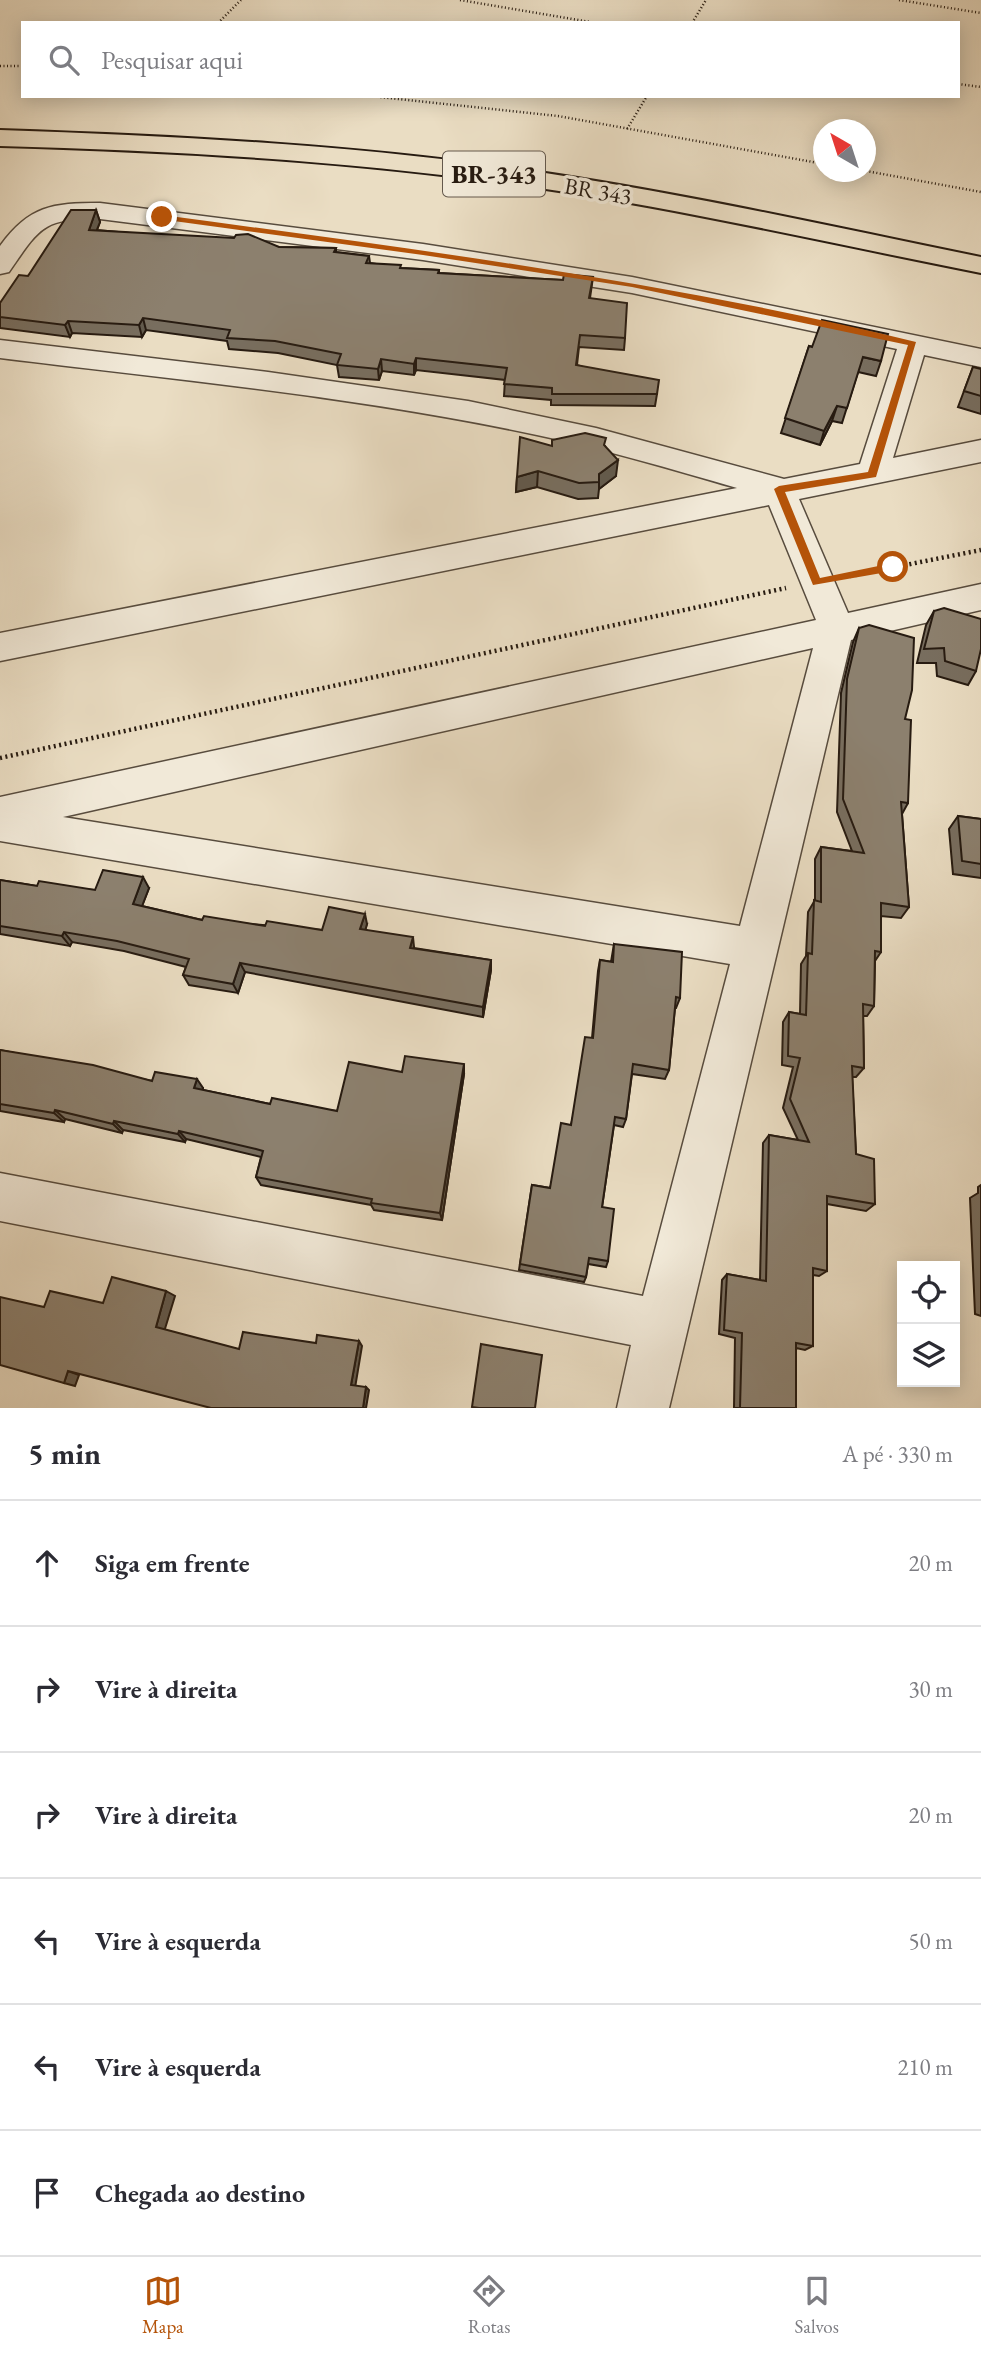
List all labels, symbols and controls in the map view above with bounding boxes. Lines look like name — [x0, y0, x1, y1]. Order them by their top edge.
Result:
search box — [21, 21, 960, 98]
icon: search — [45, 41, 83, 79]
text: Pesquisar aqui — [101, 43, 243, 77]
north arrow — [813, 119, 876, 182]
road number: BR-343 — [443, 152, 545, 196]
street label: BR 343 — [562, 170, 634, 212]
route end — [146, 201, 177, 232]
route start — [877, 551, 908, 582]
map controls — [897, 1261, 960, 1387]
button: locate — [897, 1261, 960, 1324]
button: layers — [897, 1324, 960, 1387]
text: 5 min — [28, 1434, 101, 1473]
text: A pé · 330 m — [842, 1439, 953, 1469]
icon: ahead — [28, 1544, 66, 1582]
text: Siga em frente — [95, 1546, 250, 1580]
text: 20 m — [908, 1548, 953, 1578]
icon: right — [28, 1670, 66, 1708]
text: Vire à direita — [95, 1672, 237, 1706]
text: 30 m — [908, 1674, 953, 1704]
icon: right — [28, 1796, 66, 1834]
text: Vire à direita — [95, 1798, 237, 1832]
text: 20 m — [908, 1800, 953, 1830]
icon: left — [28, 1922, 66, 1960]
text: Vire à esquerda — [95, 1924, 261, 1958]
text: 50 m — [908, 1926, 953, 1956]
icon: left — [28, 2048, 66, 2086]
text: Vire à esquerda — [95, 2050, 261, 2084]
text: 210 m — [897, 2052, 953, 2082]
icon: arrive — [28, 2174, 66, 2212]
text: Chegada ao destino — [95, 2176, 305, 2210]
tab: Mapa — [142, 2272, 183, 2339]
tab: Rotas — [468, 2272, 510, 2339]
tab: Salvos — [795, 2272, 839, 2339]

